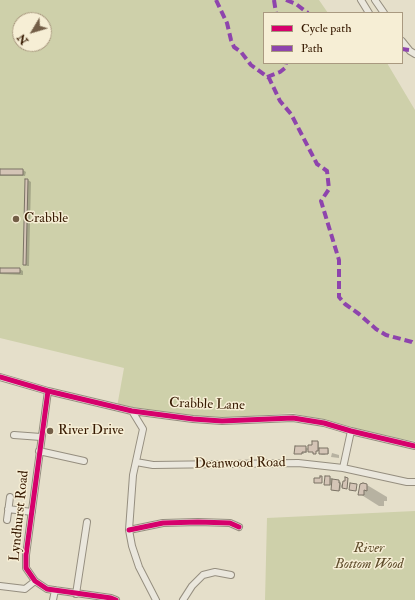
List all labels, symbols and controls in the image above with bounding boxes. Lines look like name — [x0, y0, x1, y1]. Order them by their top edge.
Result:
north arrow — [12, 12, 52, 52]
legend — [263, 12, 403, 64]
text: Cycle path — [301, 21, 351, 36]
text: N — [15, 31, 31, 47]
text: Path — [301, 41, 323, 56]
place label: Crabble — [24, 211, 68, 227]
marker: Crabble — [11, 214, 21, 224]
street label: Crabble Lane — [169, 395, 245, 415]
place label: River Drive — [58, 423, 124, 439]
marker: River Drive — [45, 426, 55, 436]
street label: Deanwood Road — [194, 455, 286, 473]
street label: Lyndhurst Road — [7, 470, 33, 562]
park label: River Bottom Wood — [335, 541, 403, 574]

